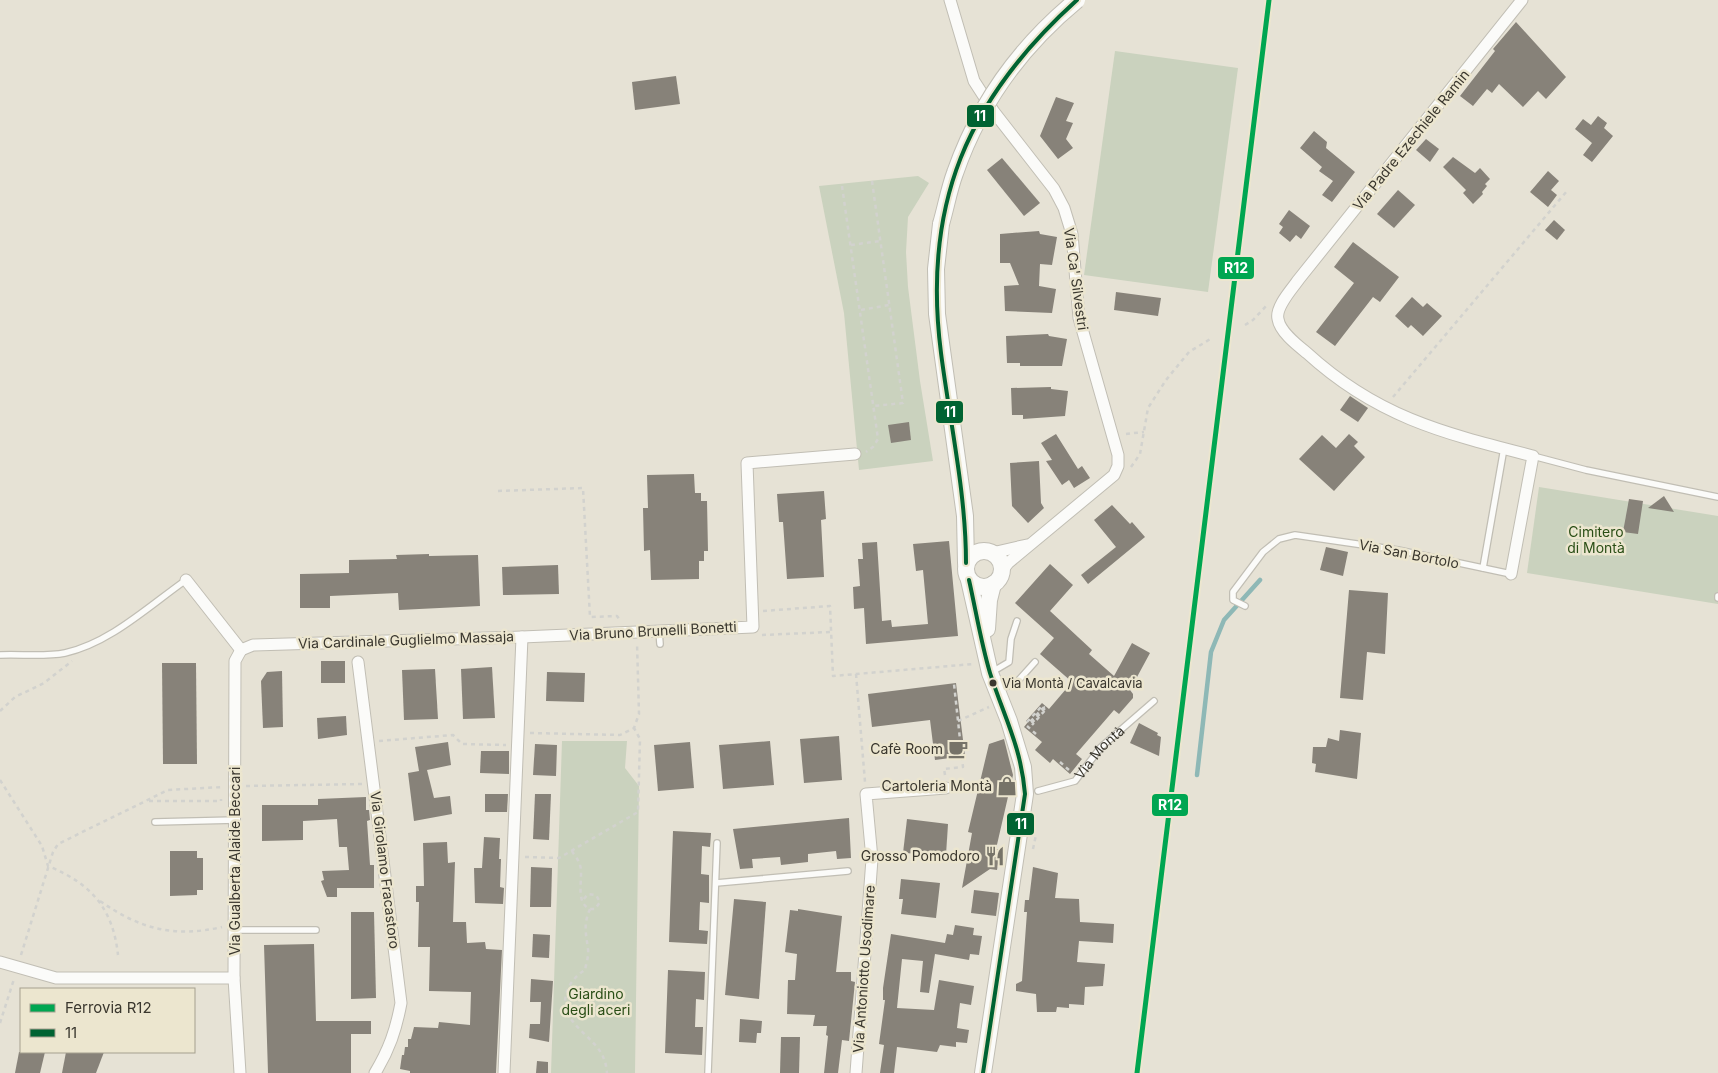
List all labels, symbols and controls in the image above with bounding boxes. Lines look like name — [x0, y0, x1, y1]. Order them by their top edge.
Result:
street label: Via Padre Ezechiele Ramin — [1349, 66, 1472, 213]
line badge: 11 — [966, 104, 995, 128]
text: 11 — [974, 107, 986, 124]
street label: Via Ca' Silvestri — [1061, 226, 1092, 331]
line badge: R12 — [1217, 256, 1255, 280]
text: R12 — [1224, 259, 1248, 276]
line badge: 11 — [935, 400, 964, 424]
text: 11 — [944, 403, 956, 420]
park label: Cimitero di Montà — [1567, 523, 1625, 556]
street label: Via San Bortolo — [1358, 535, 1461, 572]
street label: Via Bruno Brunelli Bonetti — [569, 618, 737, 643]
street label: Via Cardinale Guglielmo Massaja — [298, 627, 514, 652]
place label: Via Montà / Cavalcavia — [1002, 675, 1143, 691]
marker: Via Montà / Cavalcavia — [988, 678, 998, 688]
street label: Via Montà — [1070, 722, 1128, 782]
cafe icon: Cafè Room — [947, 738, 969, 760]
place label: Cafè Room — [870, 740, 943, 757]
street label: Via Gualberta Alaide Beccari — [226, 767, 243, 955]
shop icon: Cartoleria Montà — [996, 775, 1018, 797]
place label: Cartoleria Montà — [882, 777, 992, 794]
street label: Via Girolamo Fracastoro — [367, 790, 404, 950]
line badge: R12 — [1151, 793, 1189, 817]
text: R12 — [1158, 796, 1182, 813]
line badge: 11 — [1006, 812, 1035, 836]
text: 11 — [1015, 815, 1027, 832]
restaurant icon: Grosso Pomodoro — [984, 845, 1006, 867]
place label: Grosso Pomodoro — [861, 847, 980, 864]
street label: Via Antoniotto Usodimare — [849, 884, 878, 1053]
park label: Giardino degli aceri — [562, 985, 630, 1018]
legend — [20, 988, 195, 1053]
text: Ferrovia R12 — [65, 998, 152, 1017]
text: 11 — [65, 1023, 77, 1042]

